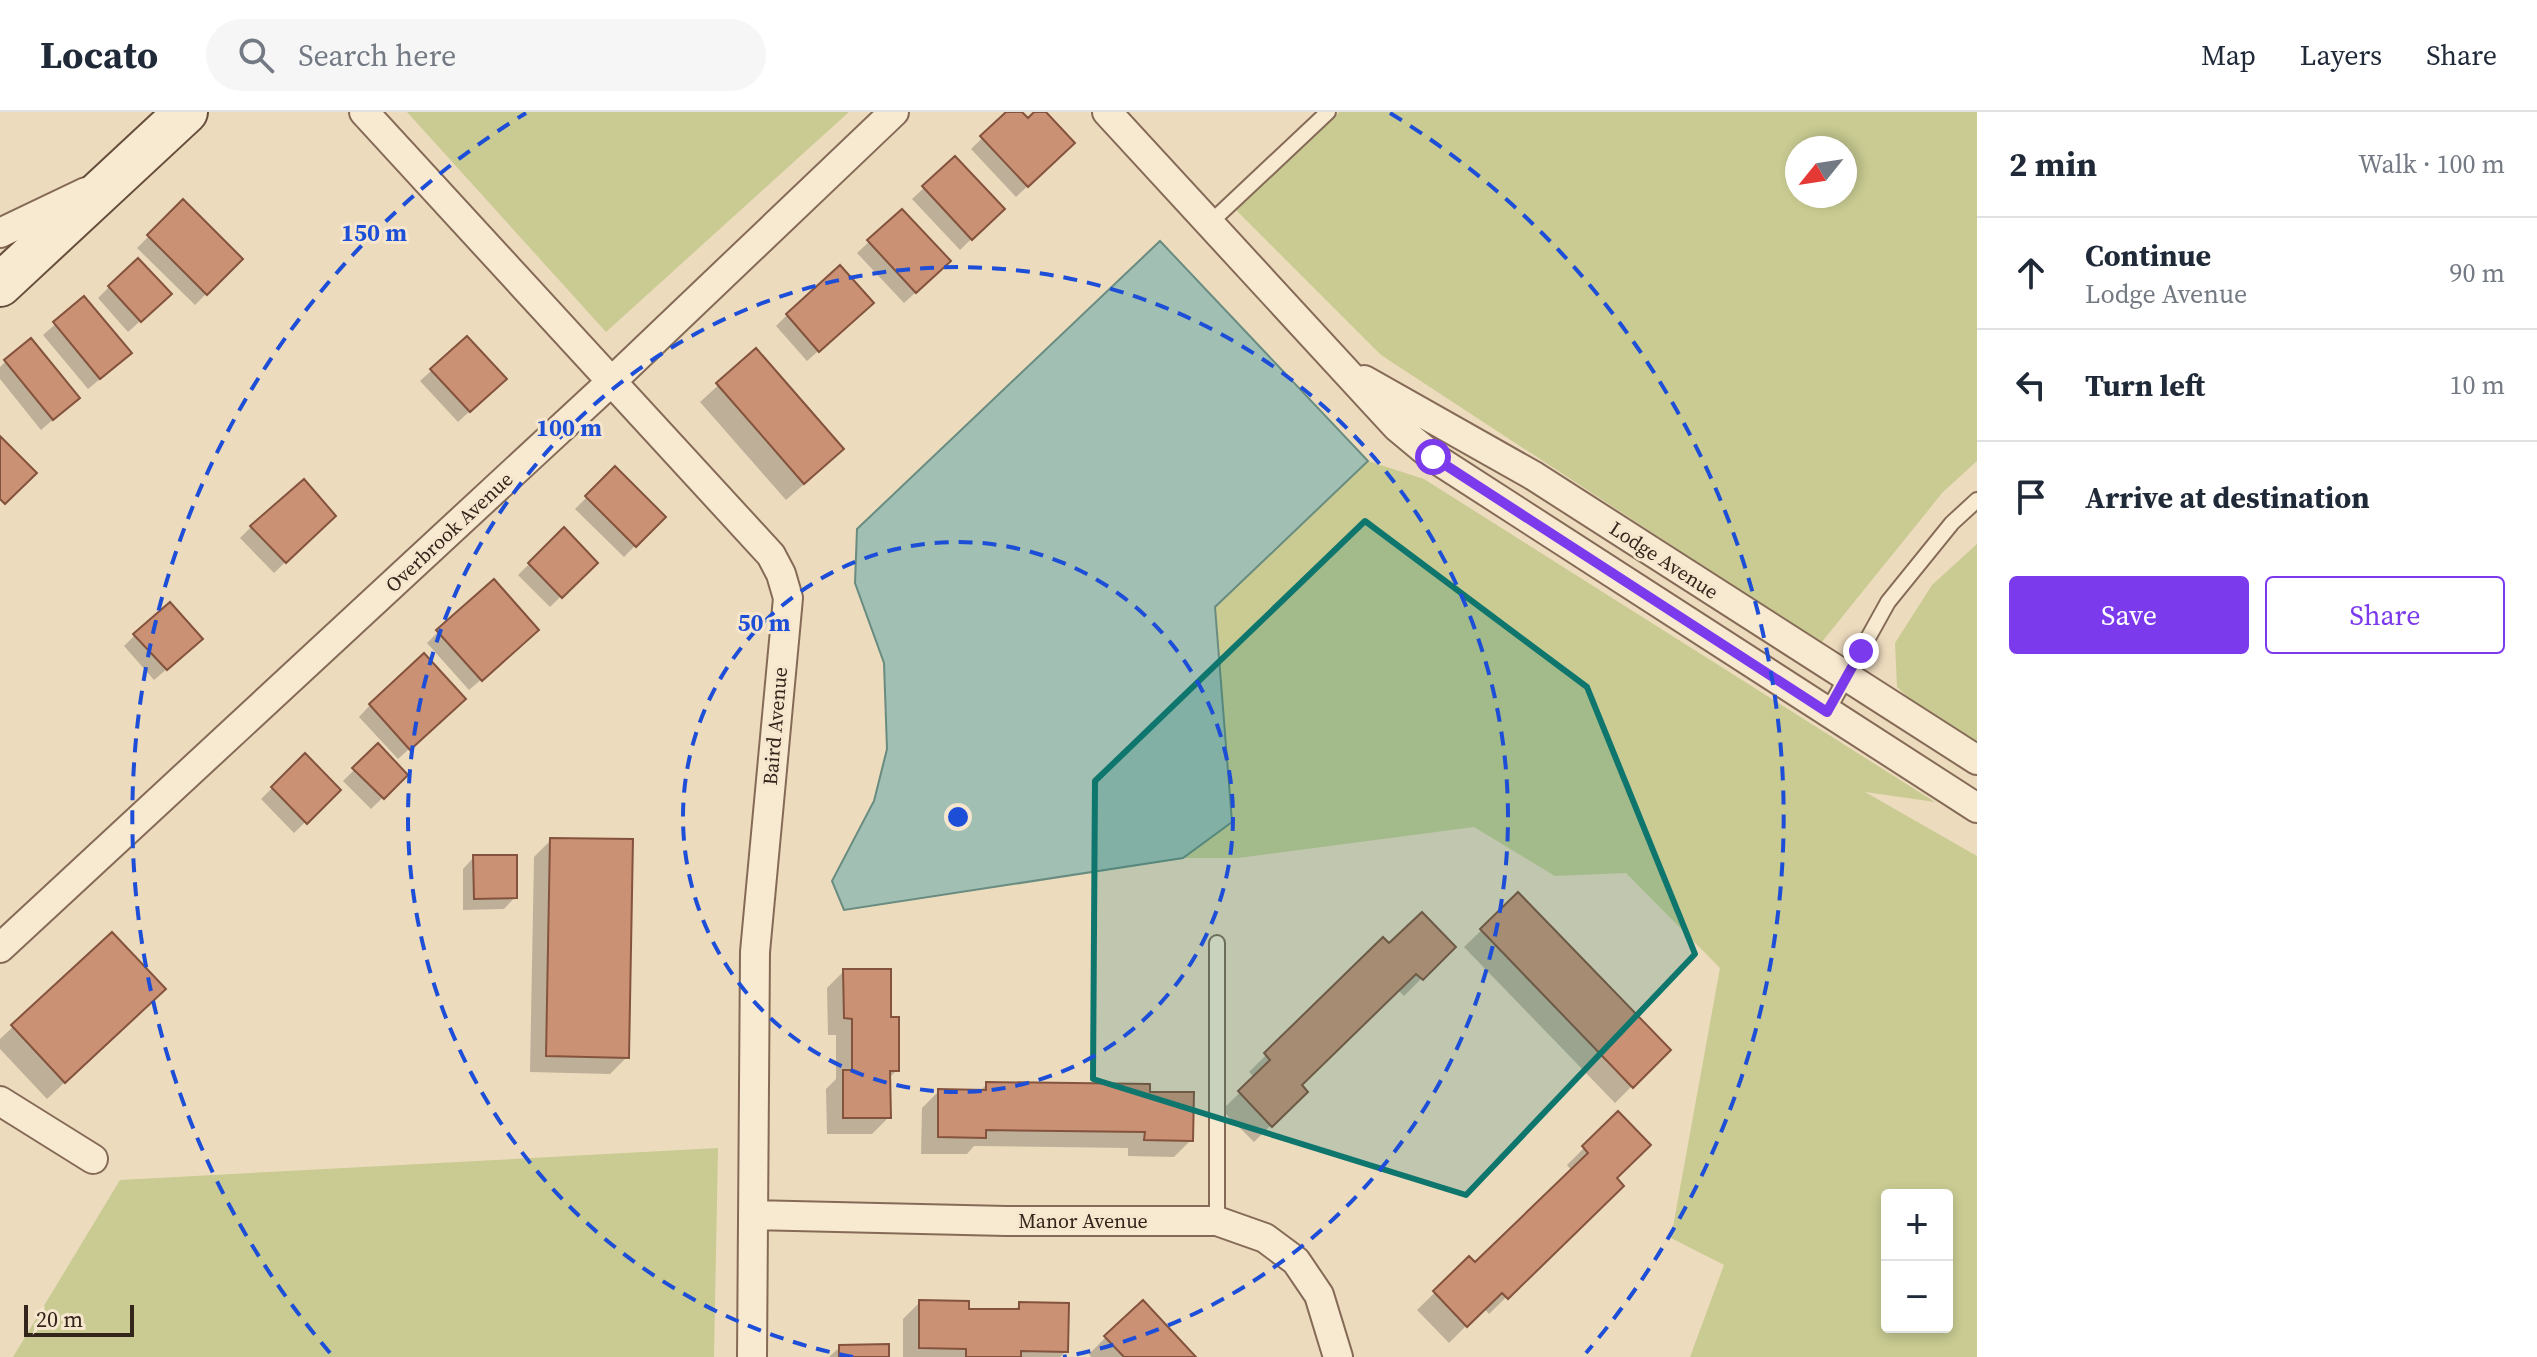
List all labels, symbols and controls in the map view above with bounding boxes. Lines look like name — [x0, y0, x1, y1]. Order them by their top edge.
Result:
search box — [206, 19, 766, 91]
text: Locato — [40, 29, 158, 81]
icon: search — [234, 33, 278, 77]
text: Search here — [298, 35, 456, 76]
text: Map — [2201, 36, 2256, 74]
text: Layers — [2300, 36, 2382, 74]
text: Share — [2426, 36, 2497, 74]
north arrow — [1785, 136, 1857, 208]
text: 2 min — [2009, 141, 2097, 187]
text: Walk · 100 m — [2358, 146, 2505, 182]
text: 150 m — [341, 216, 407, 249]
text: Continue — [2085, 235, 2211, 276]
icon: ahead — [2009, 251, 2053, 295]
text: 90 m — [2450, 255, 2505, 291]
text: Lodge Avenue — [2085, 276, 2247, 312]
icon: left — [2009, 363, 2053, 407]
text: Turn left — [2085, 365, 2205, 406]
text: 10 m — [2450, 367, 2505, 403]
text: 100 m — [536, 411, 602, 444]
route start — [1415, 439, 1451, 475]
street label: Overbrook Avenue — [379, 465, 519, 599]
icon: arrive — [2009, 475, 2053, 519]
text: Arrive at destination — [2085, 477, 2370, 518]
street label: Lodge Avenue — [1604, 514, 1724, 606]
button: Save — [2009, 576, 2249, 654]
button: Share — [2265, 576, 2505, 654]
text: 50 m — [738, 606, 791, 639]
route end — [1843, 633, 1879, 669]
street label: Baird Avenue — [756, 666, 794, 786]
centre of rings — [944, 803, 972, 831]
map controls — [1881, 1189, 1953, 1333]
button: + — [1881, 1189, 1953, 1261]
street label: Manor Avenue — [1018, 1207, 1148, 1235]
button: − — [1881, 1261, 1953, 1333]
scale bar — [24, 1301, 134, 1337]
text: 20 m — [36, 1304, 83, 1334]

